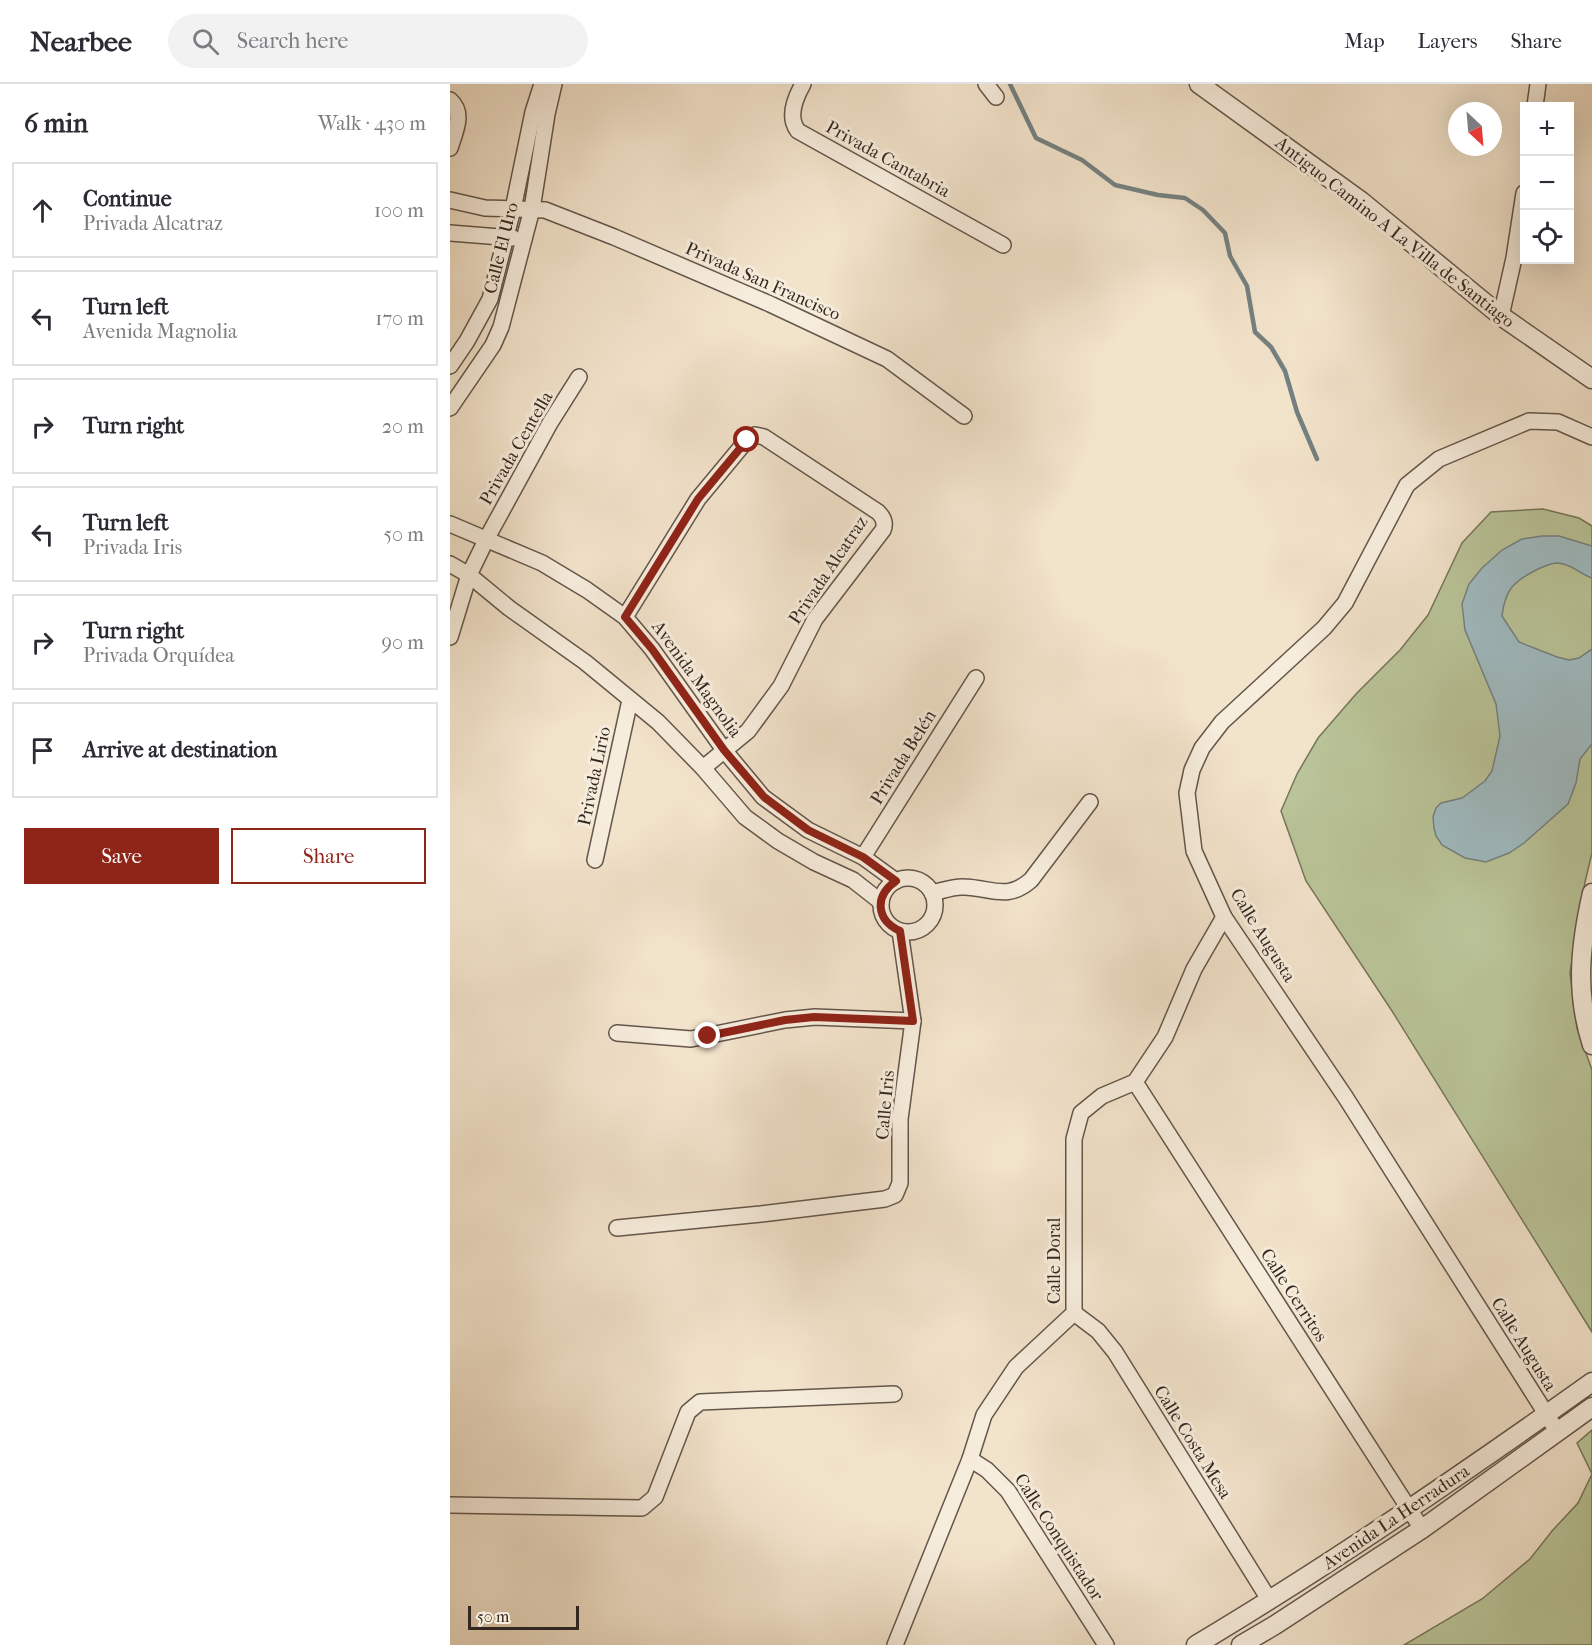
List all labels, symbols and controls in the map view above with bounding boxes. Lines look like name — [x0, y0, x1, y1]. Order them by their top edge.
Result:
search box — [168, 14, 588, 68]
text: Nearbee — [30, 25, 132, 58]
icon: search — [189, 25, 222, 58]
text: Search here — [237, 28, 348, 54]
text: Map — [1344, 29, 1385, 53]
text: Layers — [1418, 29, 1477, 53]
text: Share — [1510, 29, 1562, 53]
north arrow — [1448, 102, 1502, 156]
map controls — [1520, 102, 1574, 264]
button: + — [1520, 102, 1574, 156]
text: 6 min — [24, 108, 88, 139]
text: Walk · 430 m — [318, 112, 426, 135]
street label: Privada Cantabria — [822, 117, 954, 203]
street label: Antiguo Camino A La Villa de Santiago — [1270, 132, 1518, 332]
button: − — [1520, 156, 1574, 210]
text: Continue — [83, 186, 172, 212]
icon: ahead — [26, 194, 59, 227]
text: 100 m — [374, 199, 424, 222]
street label: Calle El Uro — [480, 200, 523, 296]
button: locate — [1520, 210, 1574, 264]
text: Privada Alcatraz — [83, 212, 223, 235]
street label: Privada San Francisco — [682, 238, 844, 325]
text: Turn left — [83, 294, 169, 320]
icon: left — [26, 302, 59, 335]
text: 170 m — [375, 307, 424, 330]
text: Avenida Magnolia — [83, 320, 237, 343]
street label: Privada Centella — [475, 387, 558, 509]
icon: right — [26, 410, 59, 443]
text: Turn right — [83, 413, 184, 439]
text: 20 m — [382, 415, 424, 438]
route start — [733, 426, 759, 452]
text: Turn left — [83, 510, 169, 536]
street label: Privada Alcatraz — [785, 512, 872, 628]
icon: left — [26, 518, 59, 551]
text: 50 m — [383, 523, 424, 546]
text: Privada Iris — [83, 536, 182, 559]
street label: Avenida Magnolia — [647, 616, 746, 742]
text: Turn right — [83, 618, 184, 644]
icon: right — [26, 626, 59, 659]
text: 90 m — [382, 631, 424, 654]
text: Privada Orquídea — [83, 644, 234, 667]
street label: Privada Belén — [866, 706, 941, 808]
street label: Privada Lirio — [574, 725, 615, 828]
icon: arrive — [26, 734, 59, 767]
text: Arrive at destination — [83, 737, 277, 763]
button: Save — [24, 828, 219, 884]
button: Share — [231, 828, 426, 884]
street label: Calle Augusta — [1226, 885, 1300, 986]
route end — [694, 1022, 720, 1048]
street label: Calle Iris — [872, 1069, 899, 1141]
street label: Calle Doral — [1044, 1218, 1065, 1304]
street label: Calle Cerritos — [1256, 1245, 1332, 1346]
street label: Calle Augusta — [1487, 1294, 1561, 1395]
street label: Calle Costa Mesa — [1149, 1382, 1236, 1503]
street label: Avenida La Herradura — [1318, 1460, 1474, 1575]
street label: Calle Conquistador — [1010, 1470, 1108, 1605]
scale bar — [468, 1603, 579, 1630]
text: 50 m — [477, 1607, 509, 1626]

